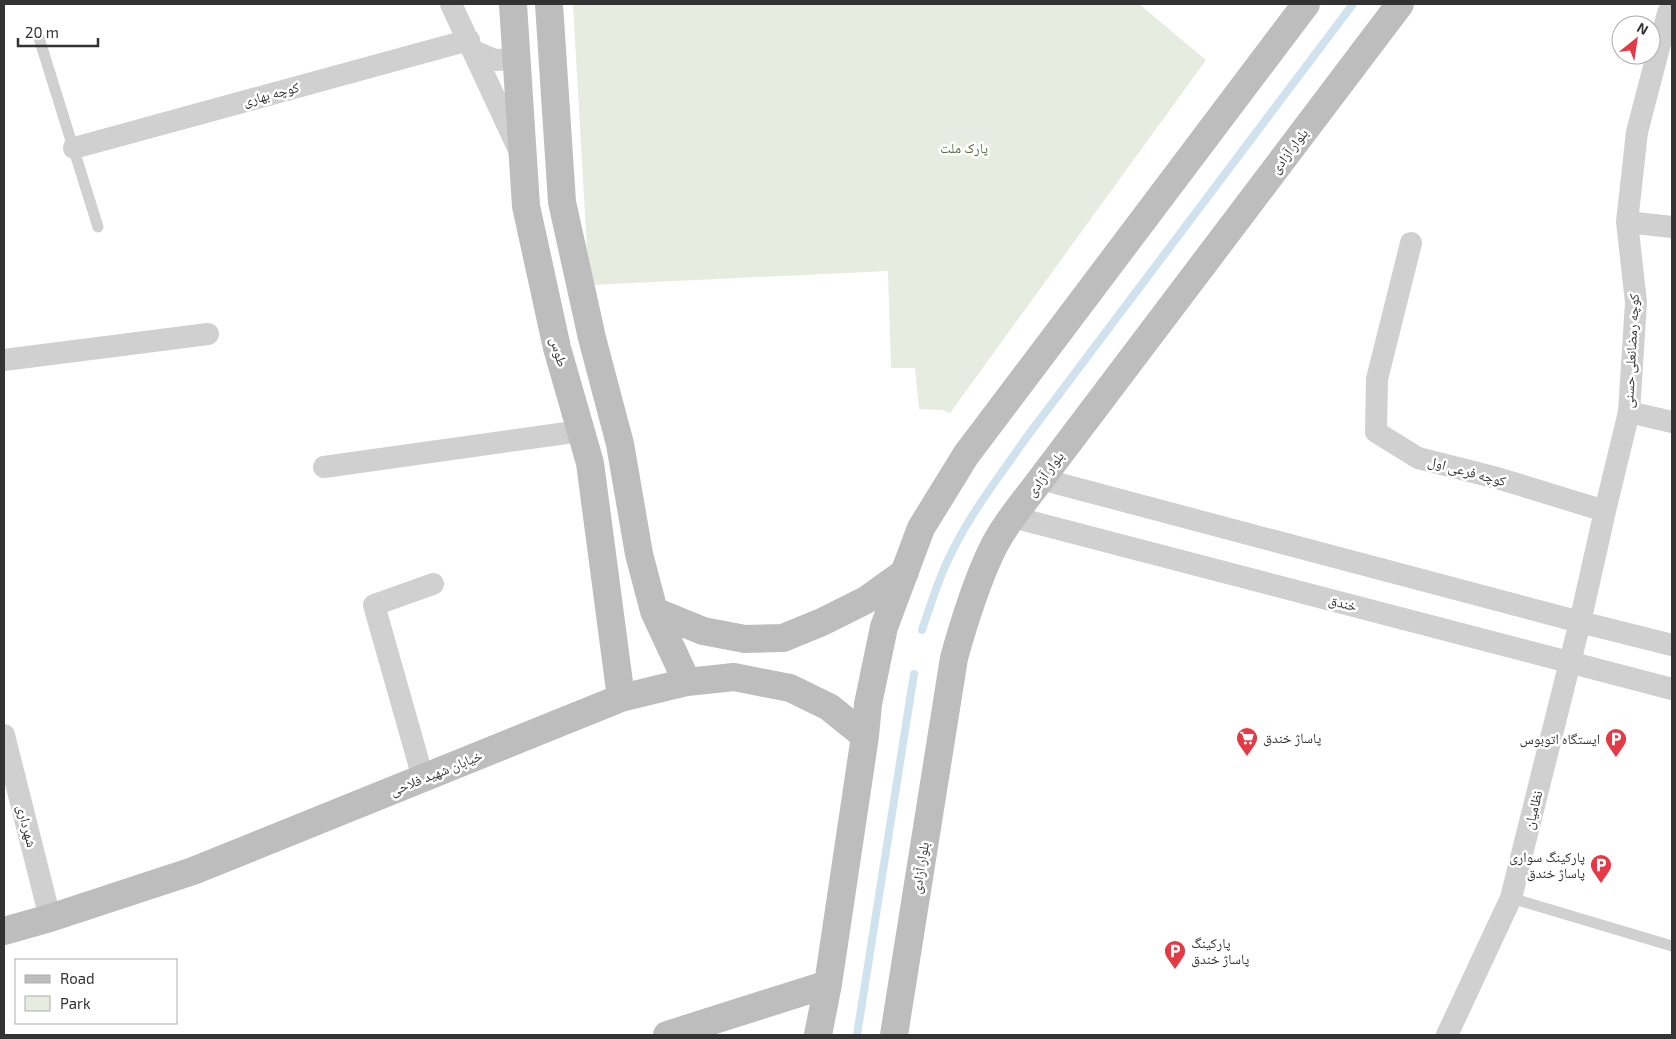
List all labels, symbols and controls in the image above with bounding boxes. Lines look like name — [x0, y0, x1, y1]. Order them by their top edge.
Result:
scale bar — [18, 15, 98, 47]
north arrow — [1611, 15, 1661, 65]
text: N — [1634, 18, 1651, 38]
text: 20 m — [25, 23, 59, 41]
street label: کوچه بهاری — [241, 78, 301, 110]
street label: بلوار آزادی — [1266, 125, 1312, 177]
park label: پارک ملت — [940, 139, 988, 157]
street label: کوچه رمضانعلی حسنی — [1619, 293, 1643, 409]
street label: طوس — [546, 335, 572, 369]
street label: بلوار آزادی — [1022, 448, 1068, 500]
street label: کوچه فرعی اول — [1426, 452, 1508, 490]
street label: خندق — [1327, 591, 1359, 615]
supermarket icon: پاساژ خندق — [1235, 726, 1259, 757]
parking icon: ایستگاه اتوبوس — [1604, 727, 1628, 758]
place label: پاساژ خندق — [1263, 729, 1322, 747]
place label: ایستگاه اتوبوس — [1519, 730, 1600, 748]
street label: خیابان شهید فلاحی — [387, 746, 485, 800]
street label: نظامیان — [1520, 789, 1547, 831]
street label: شهرداری — [13, 803, 41, 849]
street label: بلوار آزادی — [907, 841, 933, 895]
place label: پارکینگ سواری پاساژ خندق — [1509, 848, 1585, 882]
parking icon: پارکینگ سواری پاساژ خندق — [1589, 853, 1613, 884]
place label: پارکینگ پاساژ خندق — [1191, 934, 1250, 968]
parking icon: پارکینگ پاساژ خندق — [1163, 939, 1187, 970]
legend — [15, 959, 178, 1024]
text: Road — [60, 969, 95, 987]
text: Park — [60, 994, 91, 1012]

